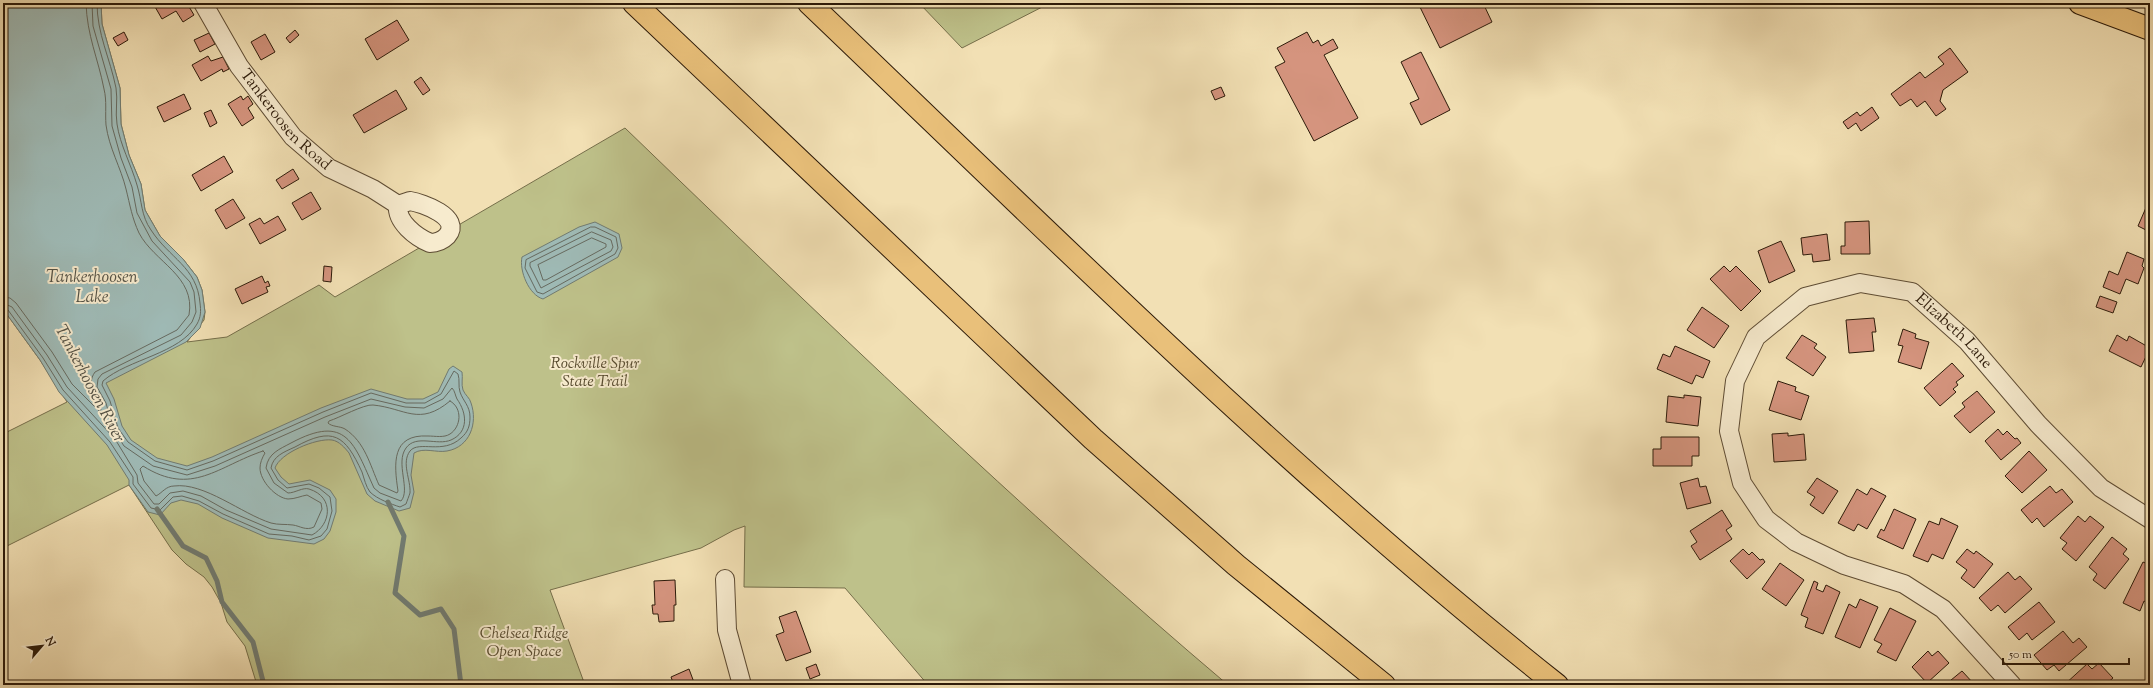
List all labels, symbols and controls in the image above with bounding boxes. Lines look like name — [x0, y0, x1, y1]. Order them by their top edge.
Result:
street label: Tankeroosen Road — [234, 65, 336, 176]
water label: Tankerhoosen Lake — [46, 266, 138, 310]
street label: Elizabeth Lane — [1910, 288, 1998, 374]
water label: Tankerhoosen River — [48, 321, 130, 447]
park label: Rockville Spur State Trail — [551, 353, 640, 394]
park label: Chelsea Ridge Open Space — [480, 623, 568, 664]
north arrow — [22, 626, 62, 666]
text: N — [40, 633, 59, 650]
scale bar — [2003, 640, 2129, 666]
text: 50 m — [2008, 646, 2032, 664]

